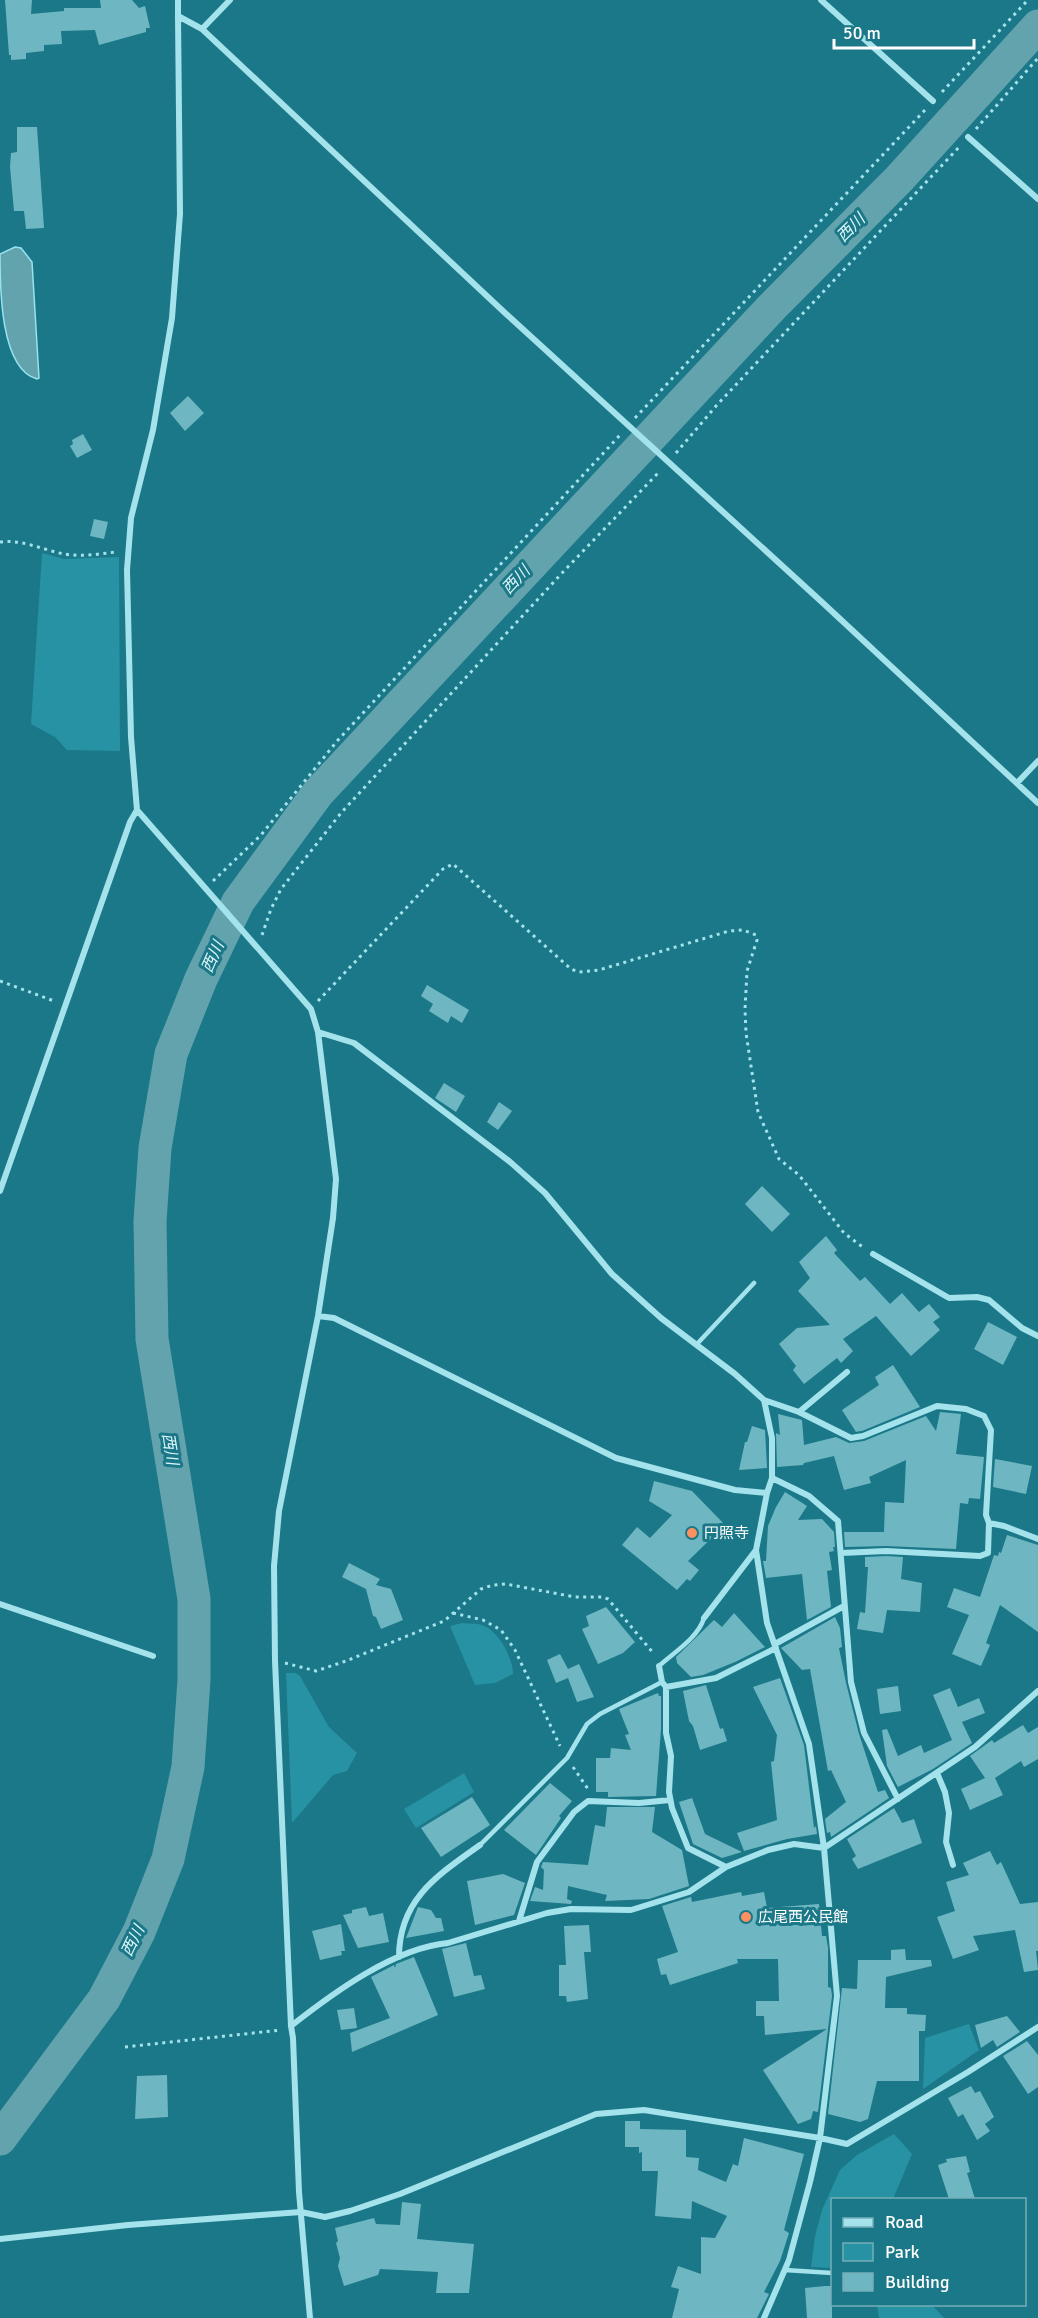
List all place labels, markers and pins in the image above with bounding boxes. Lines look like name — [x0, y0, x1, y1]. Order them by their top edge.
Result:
place label: 円照寺 — [704, 1524, 749, 1542]
marker: 円照寺 — [685, 1526, 699, 1540]
place label: 広尾西公民館 — [758, 1908, 848, 1926]
marker: 広尾西公民館 — [739, 1910, 753, 1924]

